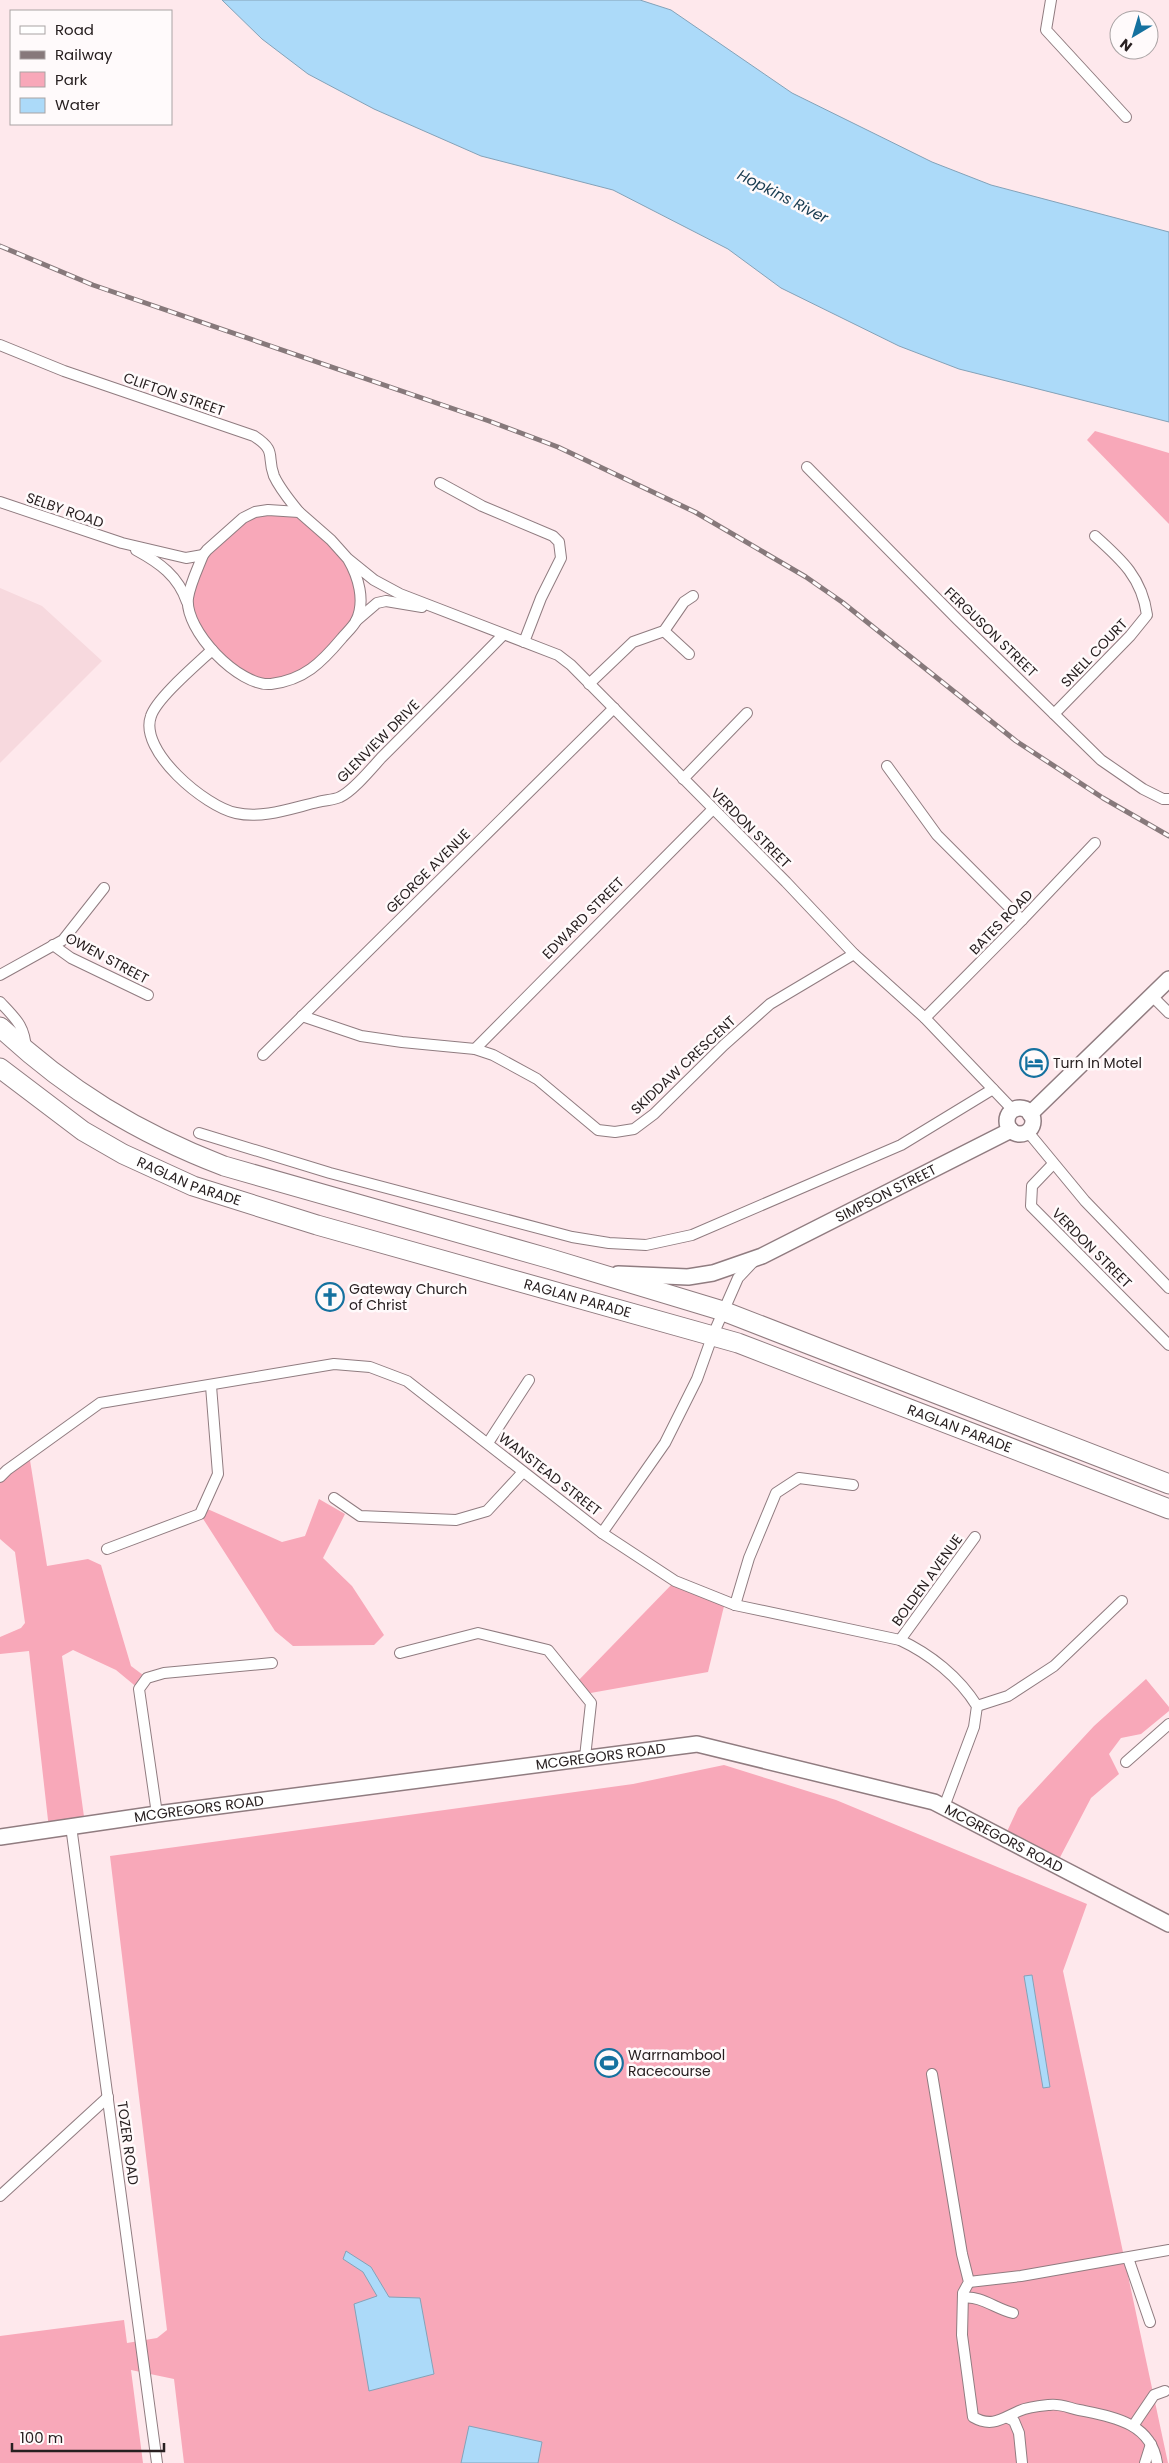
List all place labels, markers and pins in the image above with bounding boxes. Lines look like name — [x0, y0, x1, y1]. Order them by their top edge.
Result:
hotel icon: Turn In Motel — [1019, 1048, 1049, 1078]
place label: Turn In Motel — [1053, 1053, 1142, 1073]
place label: Gateway Church of Christ — [349, 1279, 467, 1315]
church icon: Gateway Church of Christ — [315, 1282, 345, 1312]
place label: Warrnambool Racecourse — [628, 2045, 725, 2081]
sports icon: Warrnambool Racecourse — [594, 2048, 624, 2078]

